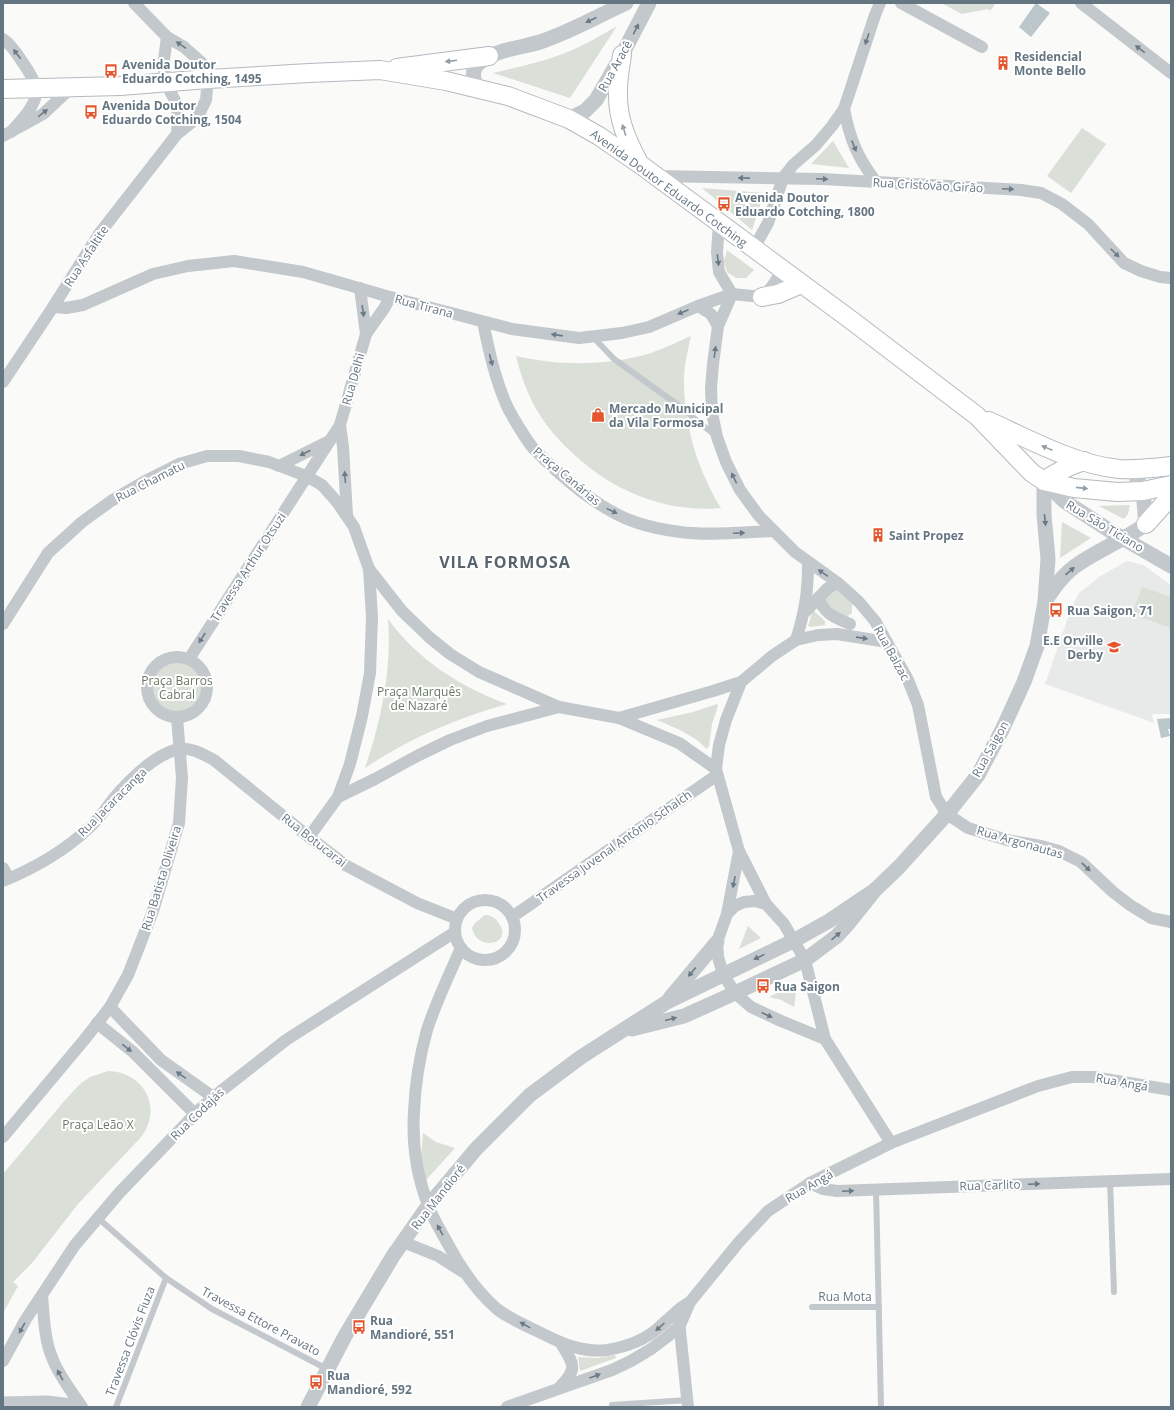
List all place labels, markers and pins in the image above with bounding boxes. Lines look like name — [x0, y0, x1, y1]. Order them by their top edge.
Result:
place label: Residencial Monte Bello — [1014, 48, 1086, 79]
building icon: Residencial Monte Bello — [995, 55, 1011, 71]
place label: Avenida Doutor Eduardo Cotching, 1495 — [122, 56, 262, 87]
bus stop icon: Avenida Doutor Eduardo Cotching, 1495 — [103, 63, 119, 79]
place label: Avenida Doutor Eduardo Cotching, 1504 — [102, 97, 242, 128]
bus stop icon: Avenida Doutor Eduardo Cotching, 1504 — [83, 104, 99, 120]
place label: Avenida Doutor Eduardo Cotching, 1800 — [735, 189, 875, 220]
bus stop icon: Avenida Doutor Eduardo Cotching, 1800 — [716, 196, 732, 212]
place label: Mercado Municipal da Vila Formosa — [609, 400, 724, 431]
shop icon: Mercado Municipal da Vila Formosa — [590, 407, 606, 423]
building icon: Saint Propez — [870, 527, 886, 543]
place label: Saint Propez — [889, 527, 964, 544]
bus stop icon: Rua Saigon, 71 — [1048, 602, 1064, 618]
place label: Rua Saigon, 71 — [1067, 602, 1153, 619]
place label: E.E Orville Derby — [1043, 632, 1103, 663]
school or university icon: E.E Orville Derby — [1106, 639, 1122, 655]
bus stop icon: Rua Saigon — [755, 978, 771, 994]
place label: Rua Saigon — [774, 978, 840, 995]
place label: Rua Mandioré, 551 — [370, 1312, 455, 1343]
bus stop icon: Rua Mandioré, 551 — [351, 1319, 367, 1335]
place label: Rua Mandioré, 592 — [327, 1367, 412, 1398]
bus stop icon: Rua Mandioré, 592 — [308, 1374, 324, 1390]

